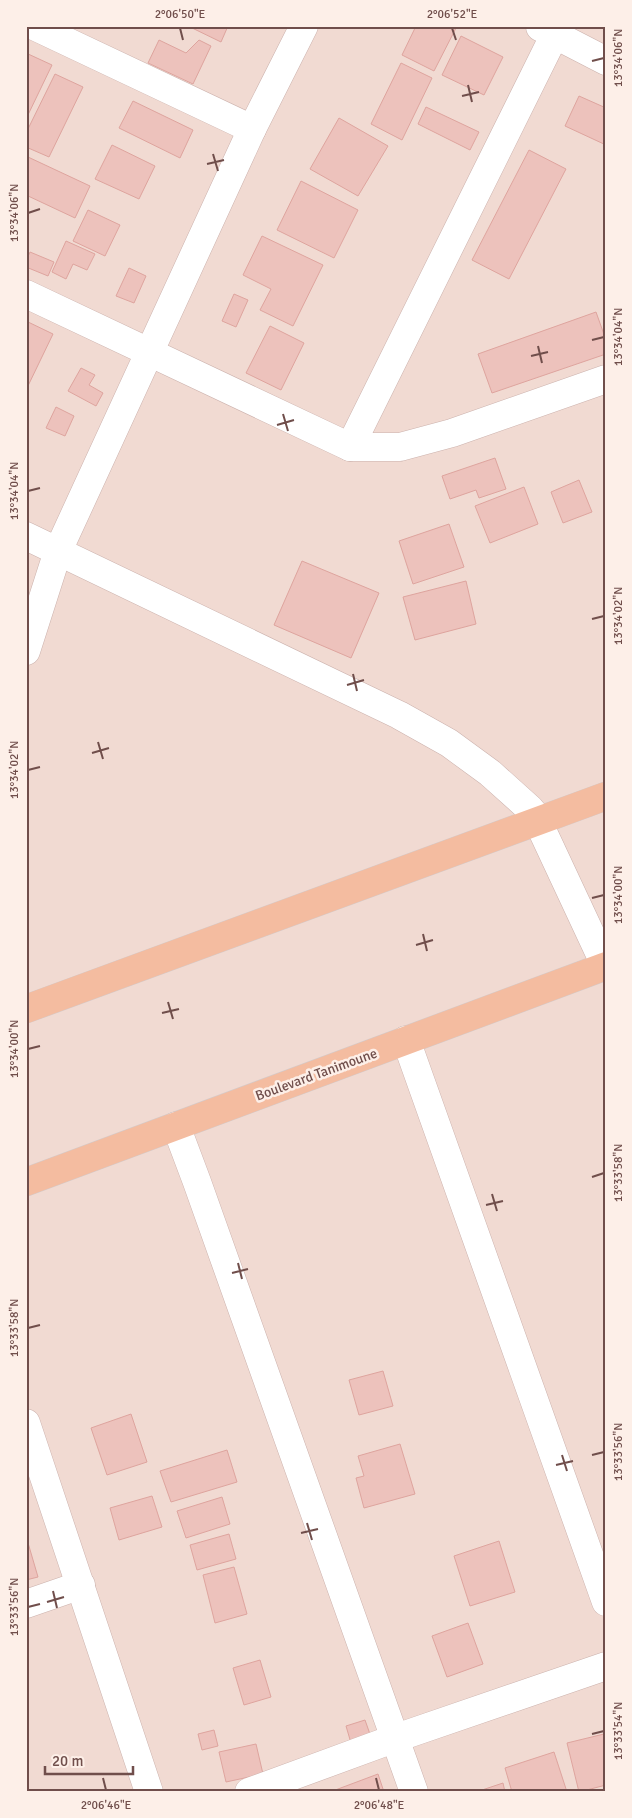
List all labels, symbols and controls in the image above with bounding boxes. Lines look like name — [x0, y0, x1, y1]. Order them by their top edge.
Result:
text: 2°06'50"E — [155, 7, 206, 22]
text: 2°06'52"E — [427, 7, 478, 22]
text: 13°34'06"N — [611, 29, 626, 87]
text: 13°34'06"N — [7, 184, 22, 242]
text: 13°34'04"N — [611, 308, 626, 366]
text: 13°34'04"N — [7, 462, 22, 520]
text: 13°34'02"N — [611, 587, 626, 645]
text: 13°34'02"N — [7, 741, 22, 799]
text: 13°34'00"N — [611, 866, 626, 924]
text: 13°34'00"N — [7, 1020, 22, 1078]
street label: Boulevard Tanimoune — [253, 1045, 379, 1104]
text: 13°33'58"N — [611, 1144, 626, 1202]
text: 13°33'58"N — [7, 1299, 22, 1357]
text: 13°33'56"N — [611, 1423, 626, 1481]
text: 13°33'56"N — [7, 1578, 22, 1636]
text: 13°33'54"N — [611, 1702, 626, 1760]
scale bar — [45, 1743, 132, 1775]
text: 20 m — [52, 1752, 83, 1770]
text: 2°06'46"E — [81, 1798, 132, 1813]
text: 2°06'48"E — [354, 1798, 405, 1813]

